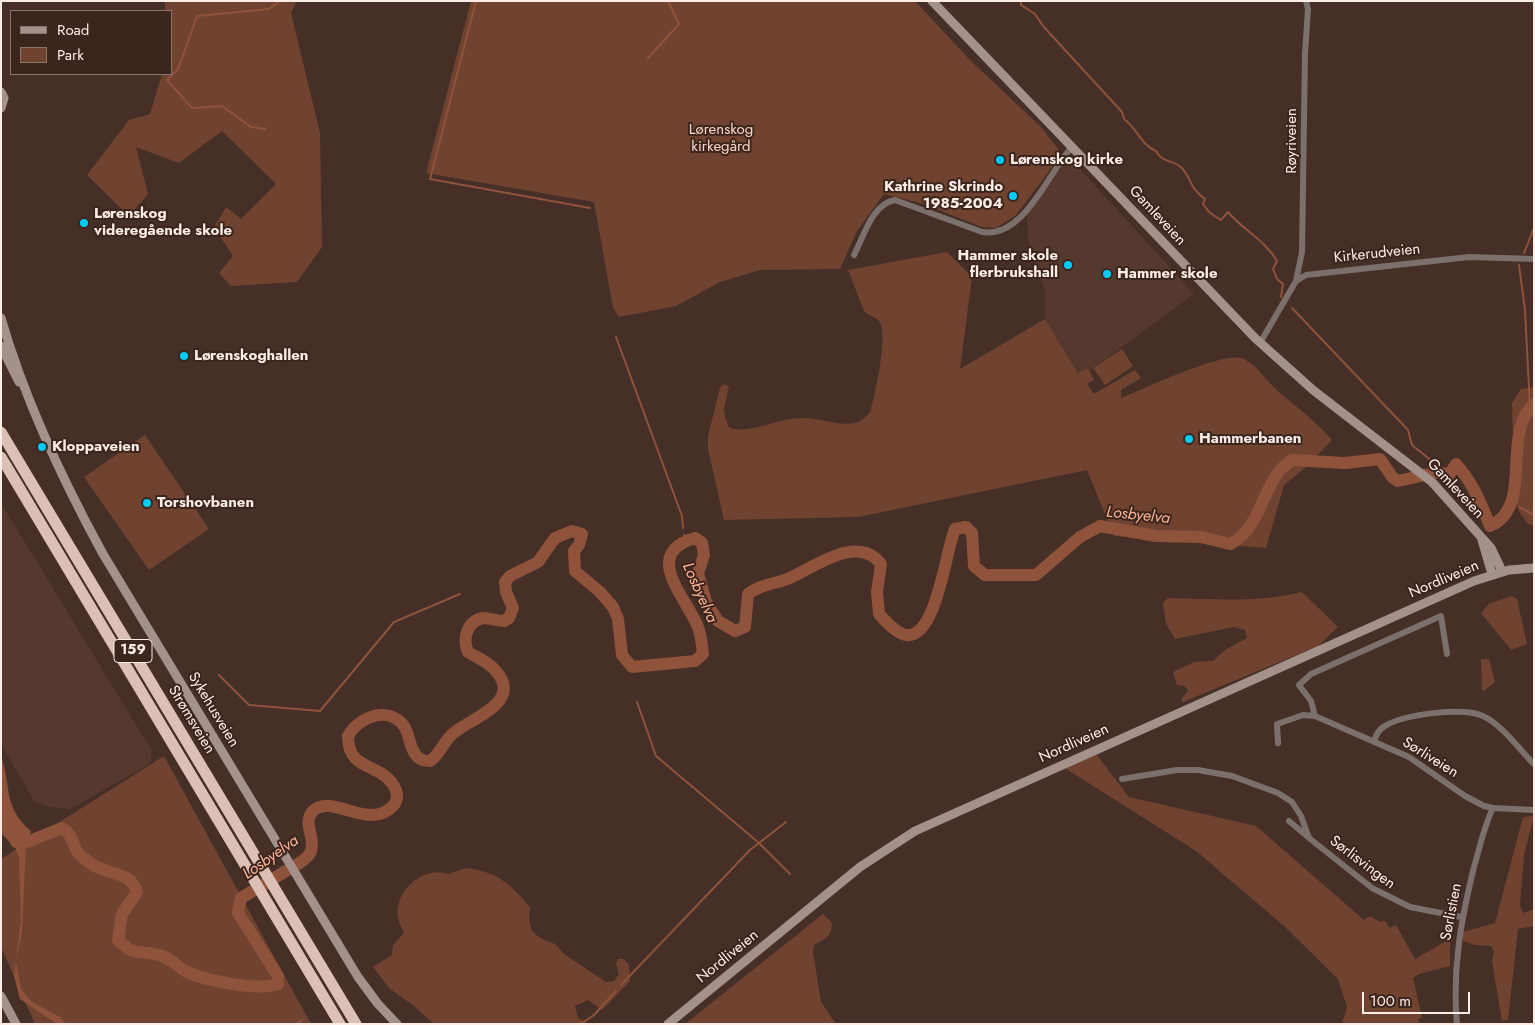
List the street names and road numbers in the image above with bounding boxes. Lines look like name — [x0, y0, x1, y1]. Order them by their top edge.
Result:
street label: Røyriveien — [1283, 108, 1301, 174]
street label: Gamleveien — [1125, 182, 1189, 250]
street label: Kirkerudveien — [1333, 241, 1421, 267]
street label: Gamleveien — [1423, 455, 1487, 523]
street label: Nordliveien — [1406, 557, 1482, 603]
road number: 159 — [114, 640, 152, 662]
street label: Sykehusveien — [184, 669, 242, 751]
street label: Strømsveien — [164, 683, 218, 757]
street label: Nordliveien — [1036, 721, 1112, 767]
street label: Sørliveien — [1399, 734, 1461, 782]
street label: Sørlisvingen — [1326, 833, 1398, 893]
street label: Sørlistien — [1438, 882, 1466, 942]
street label: Nordliveien — [693, 927, 763, 987]

